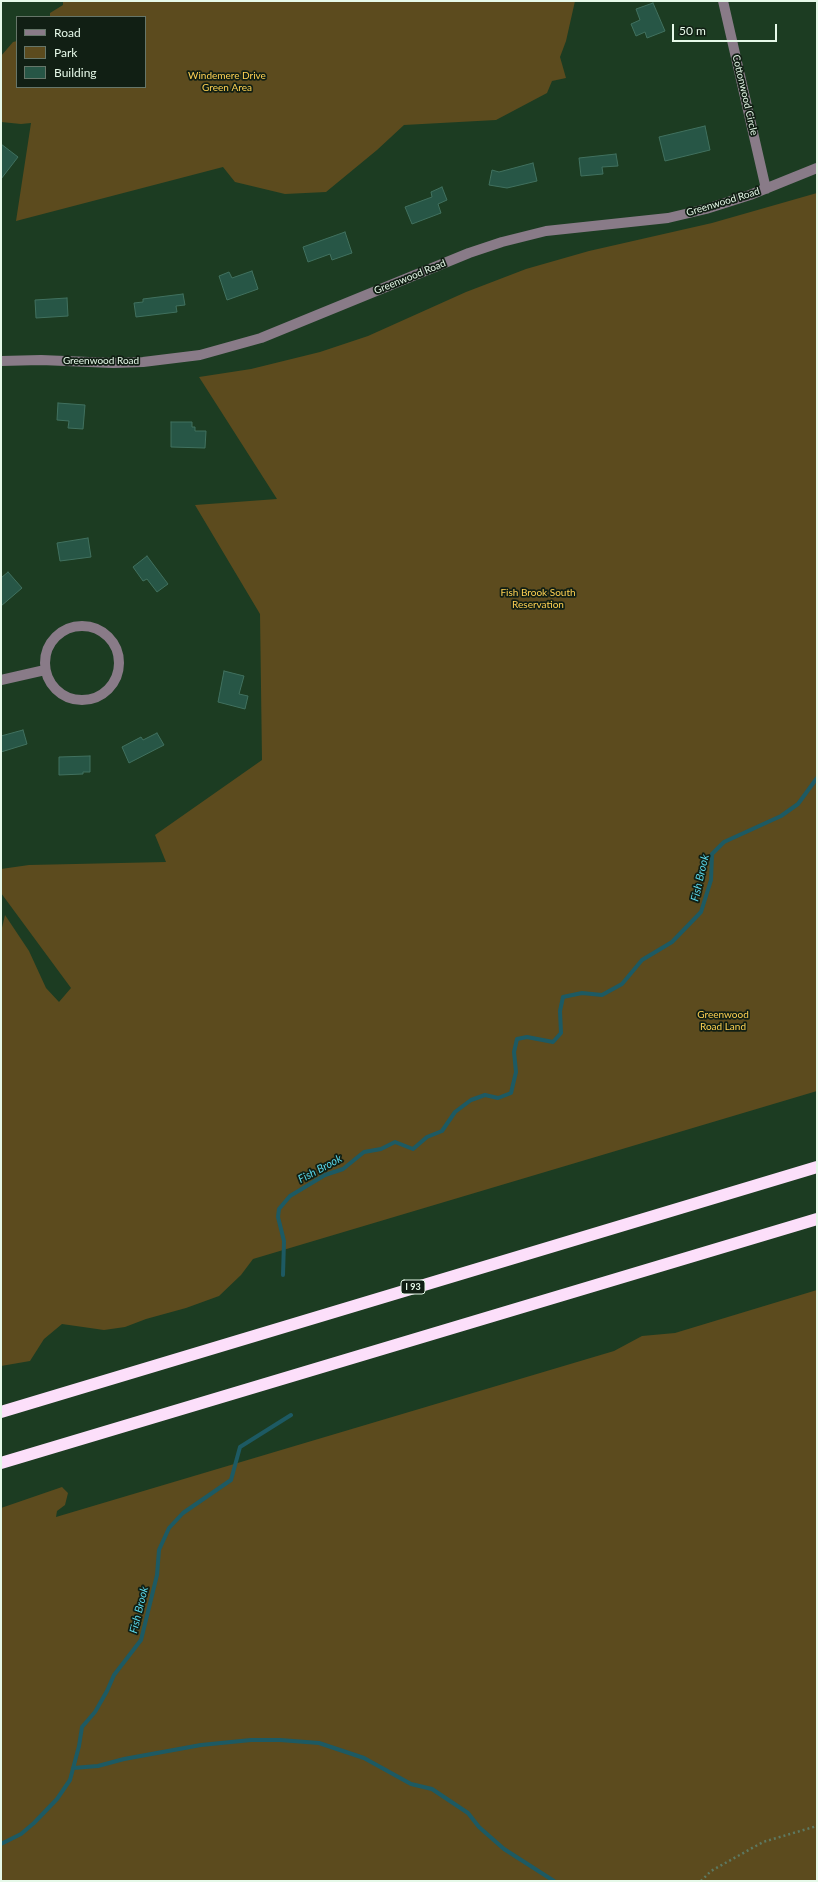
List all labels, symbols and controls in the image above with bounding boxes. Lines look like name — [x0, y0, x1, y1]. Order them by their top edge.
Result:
legend — [16, 16, 146, 88]
scale bar — [674, 16, 779, 42]
text: 50 m — [679, 23, 706, 38]
text: Road — [54, 25, 81, 40]
text: Park — [54, 45, 77, 60]
street label: Cottonwood Circle — [730, 54, 760, 136]
text: Building — [54, 65, 97, 80]
park label: Windemere Drive Green Area — [188, 70, 266, 94]
street label: Greenwood Road — [685, 185, 761, 219]
street label: Greenwood Road — [372, 257, 448, 297]
street label: Greenwood Road — [63, 355, 139, 367]
park label: Fish Brook South Reservation — [500, 587, 576, 610]
water label: Fish Brook — [688, 853, 712, 903]
park label: Greenwood Road Land — [697, 1009, 749, 1032]
water label: Fish Brook — [296, 1152, 344, 1186]
road number: I 93 — [401, 1280, 425, 1294]
water label: Fish Brook — [127, 1585, 151, 1635]

